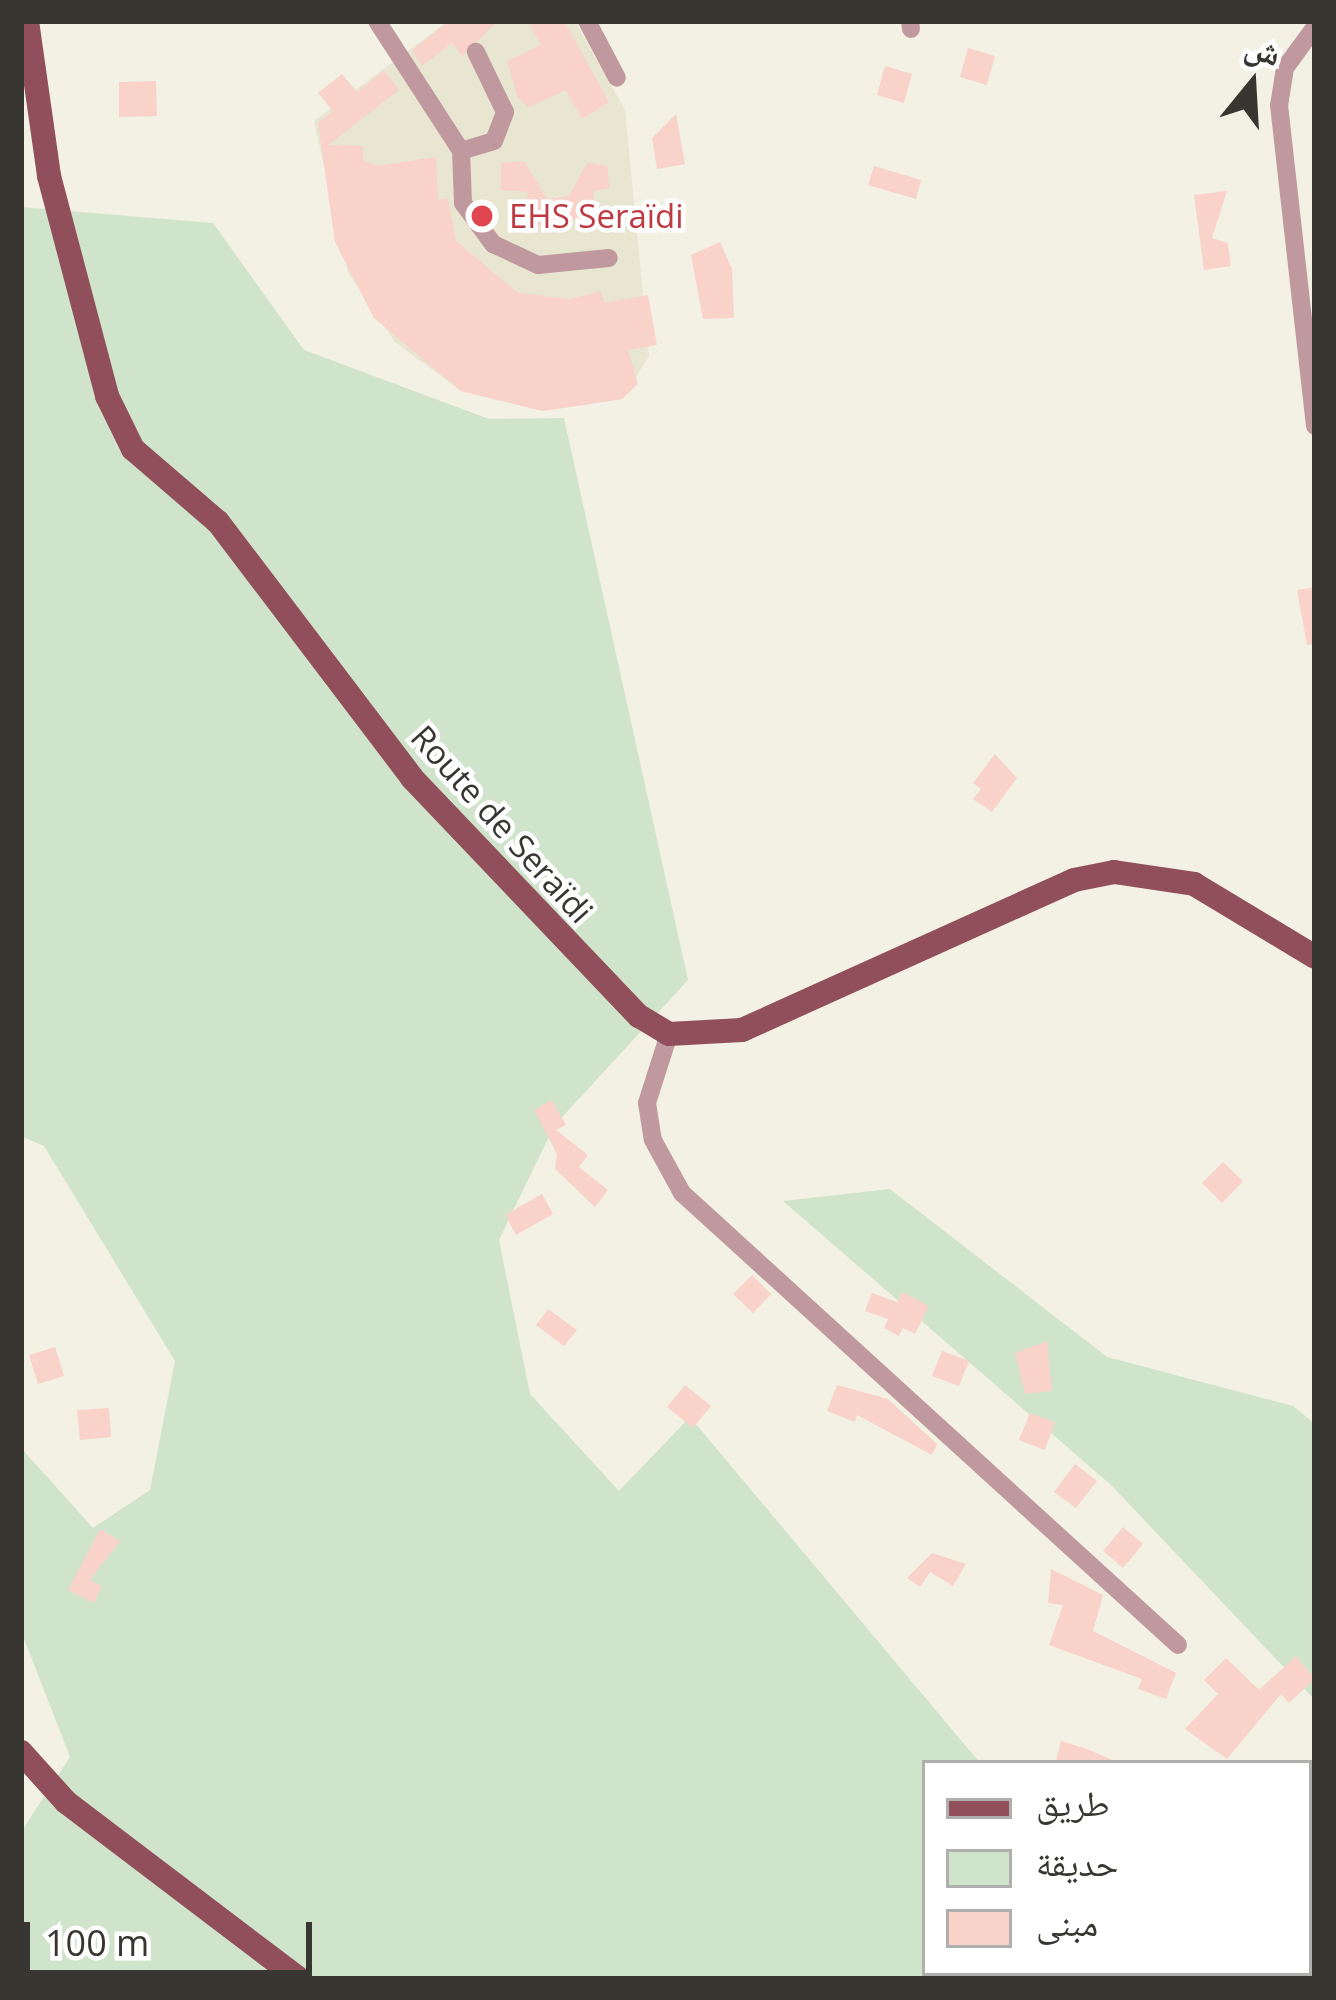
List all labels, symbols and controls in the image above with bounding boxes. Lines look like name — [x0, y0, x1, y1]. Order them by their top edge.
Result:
text: ش — [1240, 22, 1287, 76]
north arrow — [1192, 24, 1312, 144]
place label: EHS Seraïdi — [509, 196, 684, 236]
marker: EHS Seraïdi — [466, 200, 498, 232]
street label: Route de Seraïdi — [403, 717, 601, 931]
legend — [922, 1760, 1312, 1976]
text: طريق — [1036, 1778, 1110, 1827]
text: حديقة — [1036, 1838, 1119, 1887]
scale bar — [30, 1898, 318, 1972]
text: مبنى — [1036, 1898, 1098, 1947]
text: 100 m — [45, 1918, 149, 1967]

